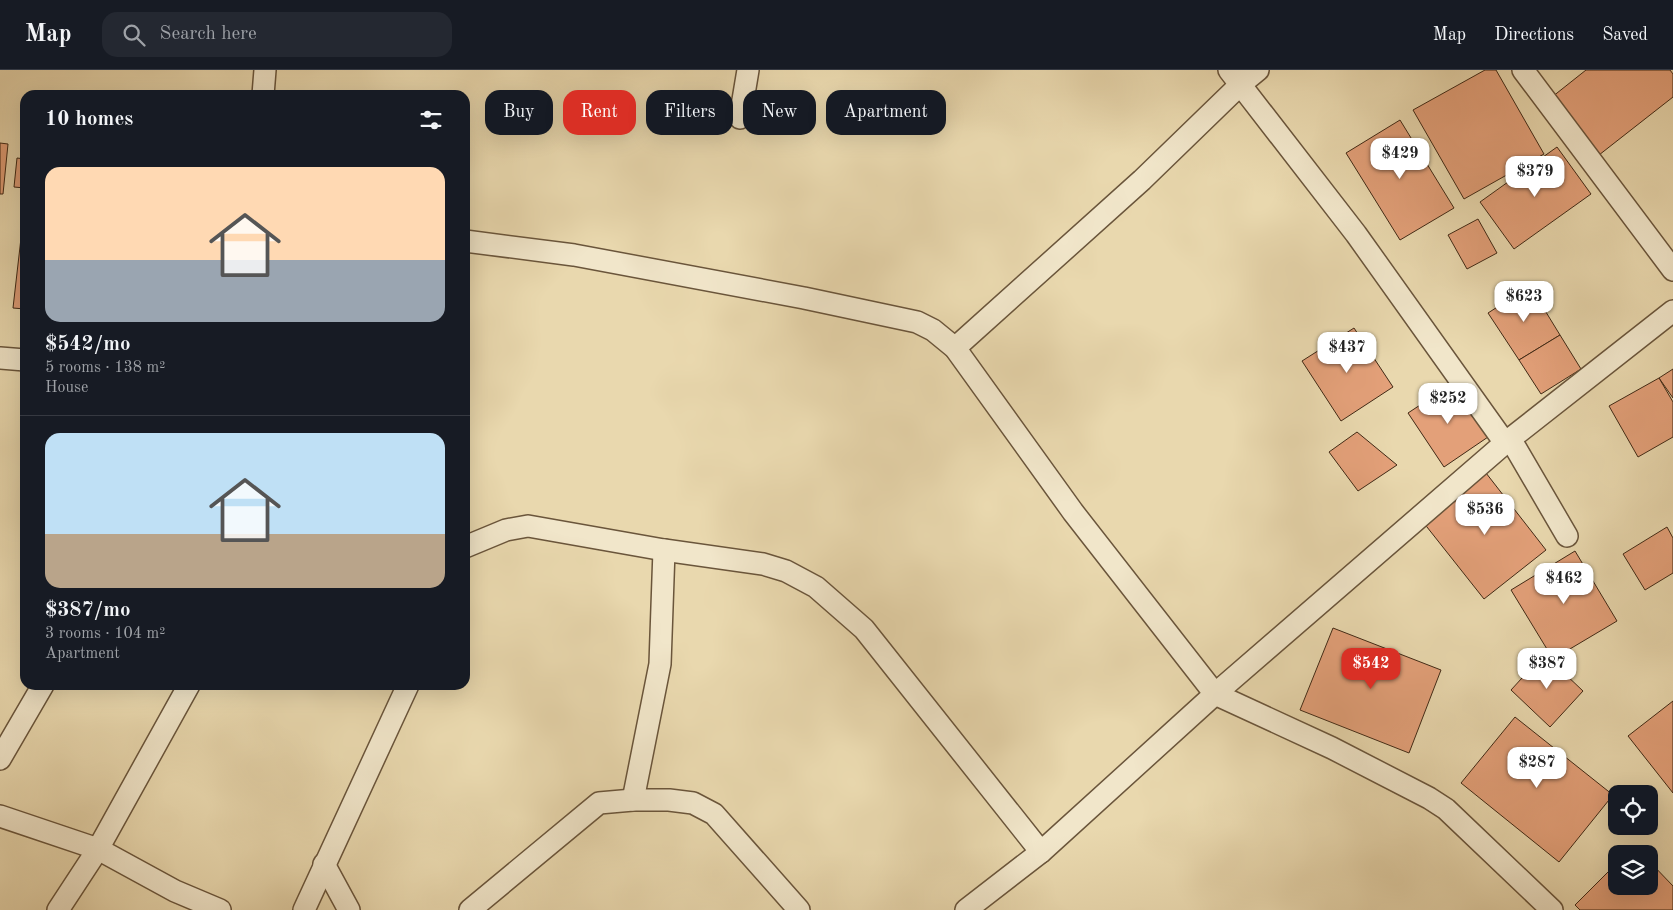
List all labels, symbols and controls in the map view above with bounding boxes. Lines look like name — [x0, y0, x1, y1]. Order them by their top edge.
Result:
search box — [102, 12, 452, 57]
icon: search — [120, 21, 148, 49]
text: Map — [25, 23, 72, 47]
text: Search here — [160, 25, 257, 44]
text: Map — [1433, 26, 1466, 44]
text: Directions — [1494, 26, 1574, 44]
text: Saved — [1602, 26, 1648, 44]
chip: Buy — [485, 90, 553, 135]
chip: Rent — [563, 90, 636, 135]
chip: Filters — [646, 90, 733, 135]
chip: New — [743, 90, 816, 135]
chip: Apartment — [826, 90, 946, 135]
icon: filters — [417, 106, 445, 134]
text: 10 homes — [45, 109, 133, 130]
pin: $429 — [1370, 138, 1430, 180]
text: $429 — [1381, 146, 1419, 162]
pin: $379 — [1505, 156, 1565, 198]
text: $379 — [1516, 164, 1554, 180]
icon: home — [200, 200, 290, 290]
pin: $623 — [1494, 280, 1554, 323]
text: $623 — [1505, 289, 1543, 305]
pin: $437 — [1317, 332, 1377, 374]
text: $542/mo — [45, 334, 131, 355]
text: $437 — [1328, 340, 1366, 356]
text: 5 rooms · 138 m² — [45, 360, 165, 376]
text: House — [45, 380, 88, 396]
pin: $252 — [1418, 382, 1478, 425]
text: $252 — [1429, 391, 1467, 407]
icon: home — [200, 465, 290, 555]
pin: $536 — [1455, 494, 1515, 536]
text: $536 — [1466, 502, 1504, 518]
pin: $462 — [1534, 562, 1594, 605]
text: $462 — [1545, 571, 1583, 587]
text: $387/mo — [45, 600, 131, 621]
text: 3 rooms · 104 m² — [45, 626, 165, 642]
text: Apartment — [45, 646, 120, 662]
pin: $542 — [1341, 648, 1401, 690]
pin: $387 — [1517, 648, 1577, 690]
text: $542 — [1352, 656, 1390, 672]
text: $387 — [1528, 656, 1566, 672]
pin: $287 — [1507, 746, 1567, 789]
text: $287 — [1518, 755, 1556, 771]
map controls — [1608, 785, 1658, 895]
button: locate — [1608, 785, 1658, 835]
button: layers — [1608, 845, 1658, 895]

